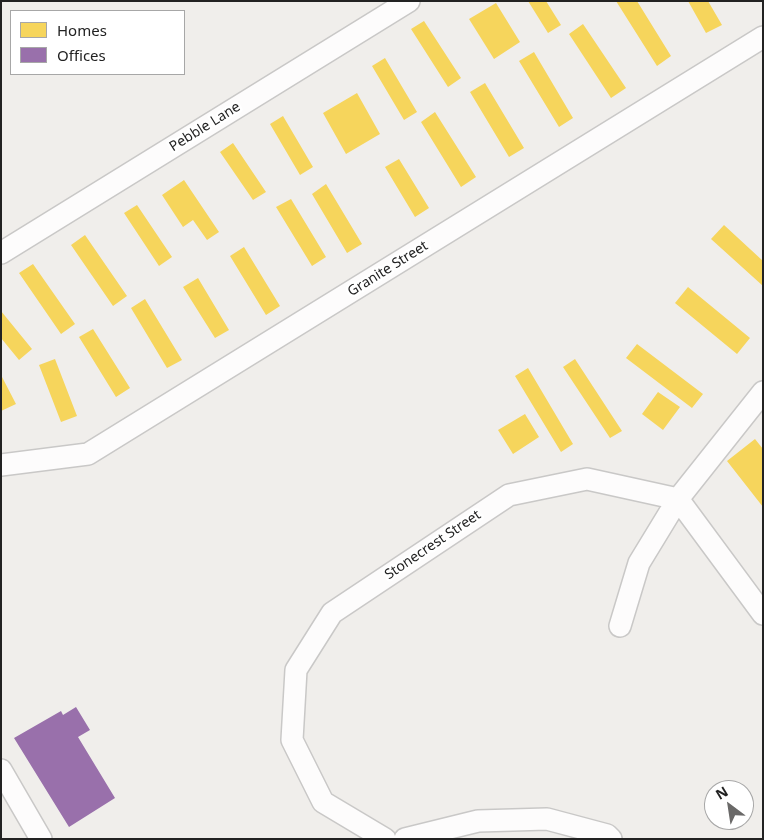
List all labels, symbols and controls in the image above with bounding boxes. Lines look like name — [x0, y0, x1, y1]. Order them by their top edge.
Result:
legend — [10, 10, 185, 75]
text: Homes — [57, 20, 107, 40]
text: Offices — [57, 45, 106, 65]
street label: Pebble Lane — [166, 99, 244, 155]
street label: Granite Street — [345, 238, 431, 300]
street label: Stonecrest Street — [382, 507, 484, 583]
north arrow — [704, 780, 754, 830]
text: N — [712, 781, 731, 804]

